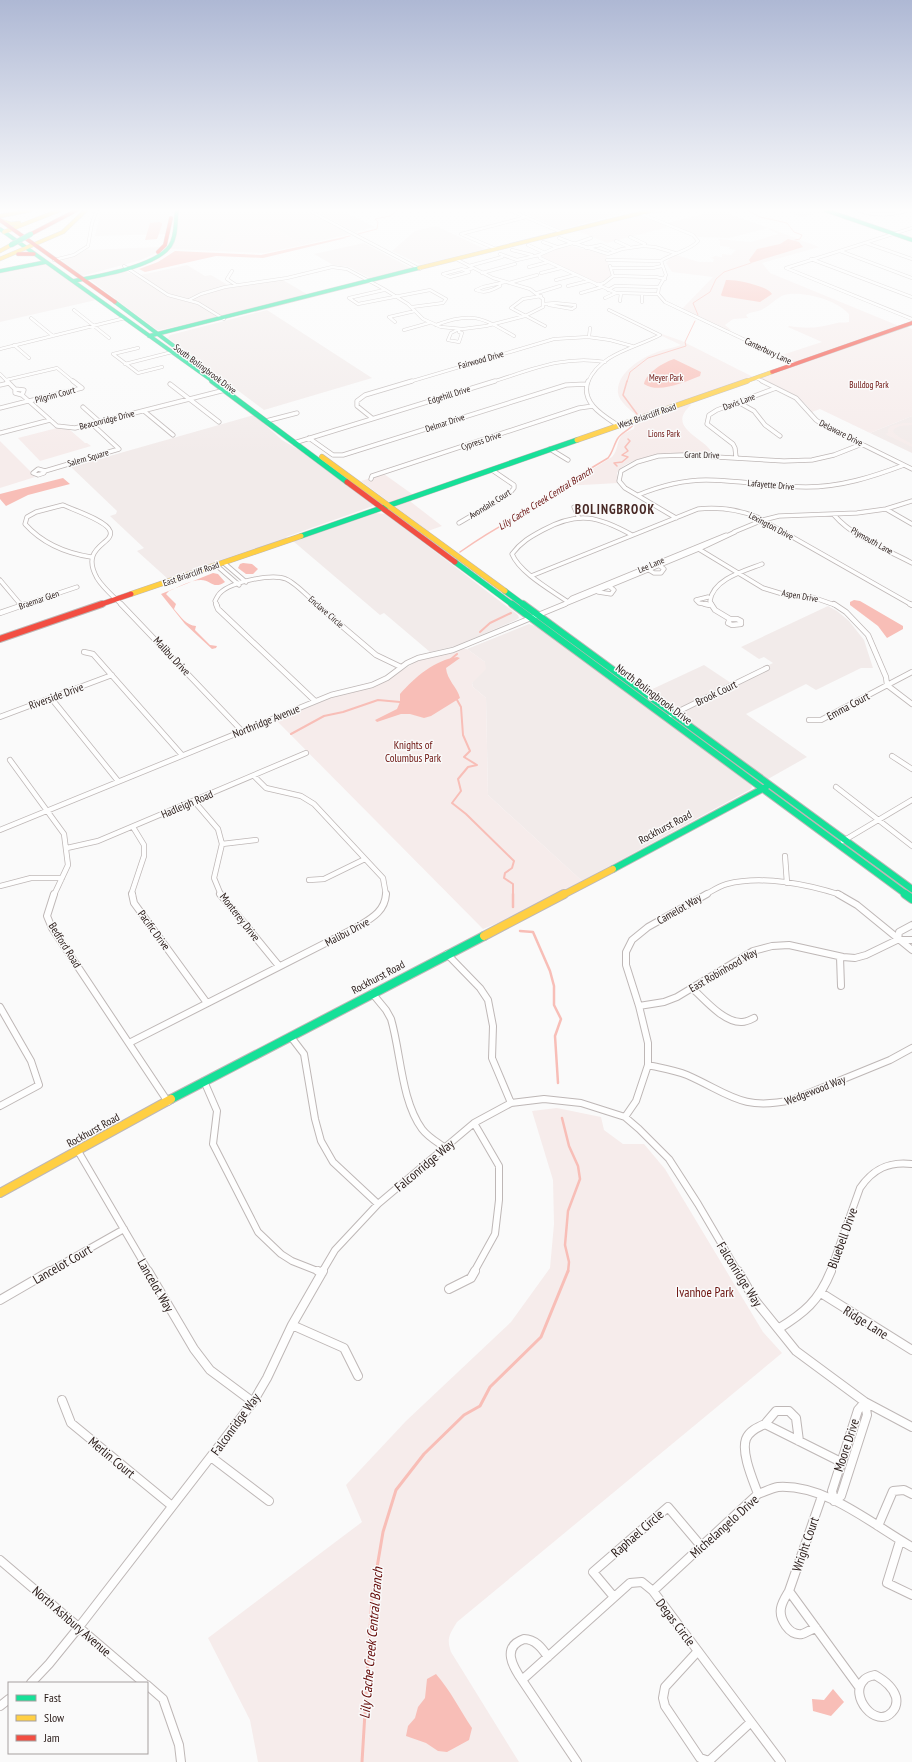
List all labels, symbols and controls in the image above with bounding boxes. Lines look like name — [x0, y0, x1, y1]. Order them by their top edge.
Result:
street label: Canterbury Lane — [743, 335, 794, 366]
street label: South Bolingbrook Drive — [172, 341, 239, 396]
street label: Fairwood Drive — [457, 348, 505, 371]
park label: Meyer Park — [649, 372, 684, 383]
park label: Bulldog Park — [849, 379, 889, 390]
street label: Edgehill Drive — [426, 383, 472, 406]
street label: Pilgrim Court — [34, 384, 77, 405]
street label: Davis Lane — [721, 391, 757, 412]
street label: West Briarcliff Road — [616, 400, 677, 431]
street label: Beaconridge Drive — [78, 407, 136, 432]
street label: Delmar Drive — [424, 411, 466, 434]
street label: Delaware Drive — [818, 417, 865, 448]
park label: Lions Park — [648, 428, 680, 439]
street label: Cypress Drive — [459, 429, 503, 452]
street label: Salem Square — [66, 446, 110, 469]
street label: Grant Drive — [684, 449, 720, 460]
water label: Lily Cache Creek Central Branch — [496, 464, 595, 533]
street label: Lafayette Drive — [747, 477, 795, 492]
street label: Avondale Court — [467, 486, 513, 521]
district label: BOLINGBROOK — [575, 501, 655, 518]
street label: Lexington Drive — [747, 509, 796, 542]
street label: Plymouth Lane — [849, 524, 895, 557]
street label: Lee Lane — [636, 554, 666, 575]
street label: East Briarcliff Road — [161, 559, 220, 588]
street label: Braemar Glen — [17, 587, 61, 612]
street label: Aspen Drive — [781, 587, 820, 604]
street label: Enclave Circle — [306, 593, 347, 630]
street label: Malibu Drive — [150, 634, 194, 679]
street label: North Bolingbrook Drive — [613, 661, 695, 728]
street label: Brook Court — [693, 677, 739, 709]
street label: Riverside Drive — [27, 679, 86, 712]
street label: Emma Court — [824, 689, 872, 723]
street label: Northridge Avenue — [230, 701, 302, 741]
park label: Knights of Columbus Park — [385, 738, 442, 765]
street label: Hadleigh Road — [159, 787, 215, 821]
street label: Rockhurst Road — [636, 807, 694, 847]
street label: Monterey Drive — [217, 890, 264, 944]
street label: Camelot Way — [654, 890, 704, 927]
street label: Pacific Drive — [135, 907, 174, 953]
street label: Malibu Drive — [322, 914, 372, 950]
street label: Bedford Road — [46, 920, 85, 970]
street label: East Robinhood Way — [686, 944, 760, 995]
street label: Rockhurst Road — [349, 957, 407, 997]
street label: Wedgewood Way — [783, 1072, 848, 1108]
street label: Rockhurst Road — [64, 1110, 122, 1150]
street label: Falconridge Way — [391, 1135, 458, 1195]
street label: Bluebell Drive — [824, 1205, 861, 1271]
street label: Falconridge Way — [713, 1239, 766, 1310]
street label: Lancelot Court — [30, 1241, 95, 1288]
street label: Lancelot Way — [133, 1255, 178, 1315]
park label: Ivanhoe Park — [676, 1284, 734, 1301]
street label: Ridge Lane — [840, 1302, 891, 1343]
street label: Falconridge Way — [207, 1390, 264, 1459]
street label: Moore Drive — [830, 1416, 863, 1474]
street label: Merlin Court — [85, 1433, 139, 1482]
street label: Michelangelo Drive — [686, 1491, 762, 1562]
street label: Raphael Circle — [607, 1506, 667, 1561]
street label: Wright Court — [788, 1514, 823, 1574]
water label: Lily Cache Creek Central Branch — [355, 1566, 387, 1720]
street label: North Ashbury Avenue — [29, 1582, 115, 1660]
street label: Degas Circle — [652, 1595, 699, 1650]
legend — [8, 1682, 148, 1754]
text: Fast — [44, 1690, 62, 1705]
text: Slow — [44, 1710, 65, 1725]
text: Jam — [43, 1730, 60, 1745]

